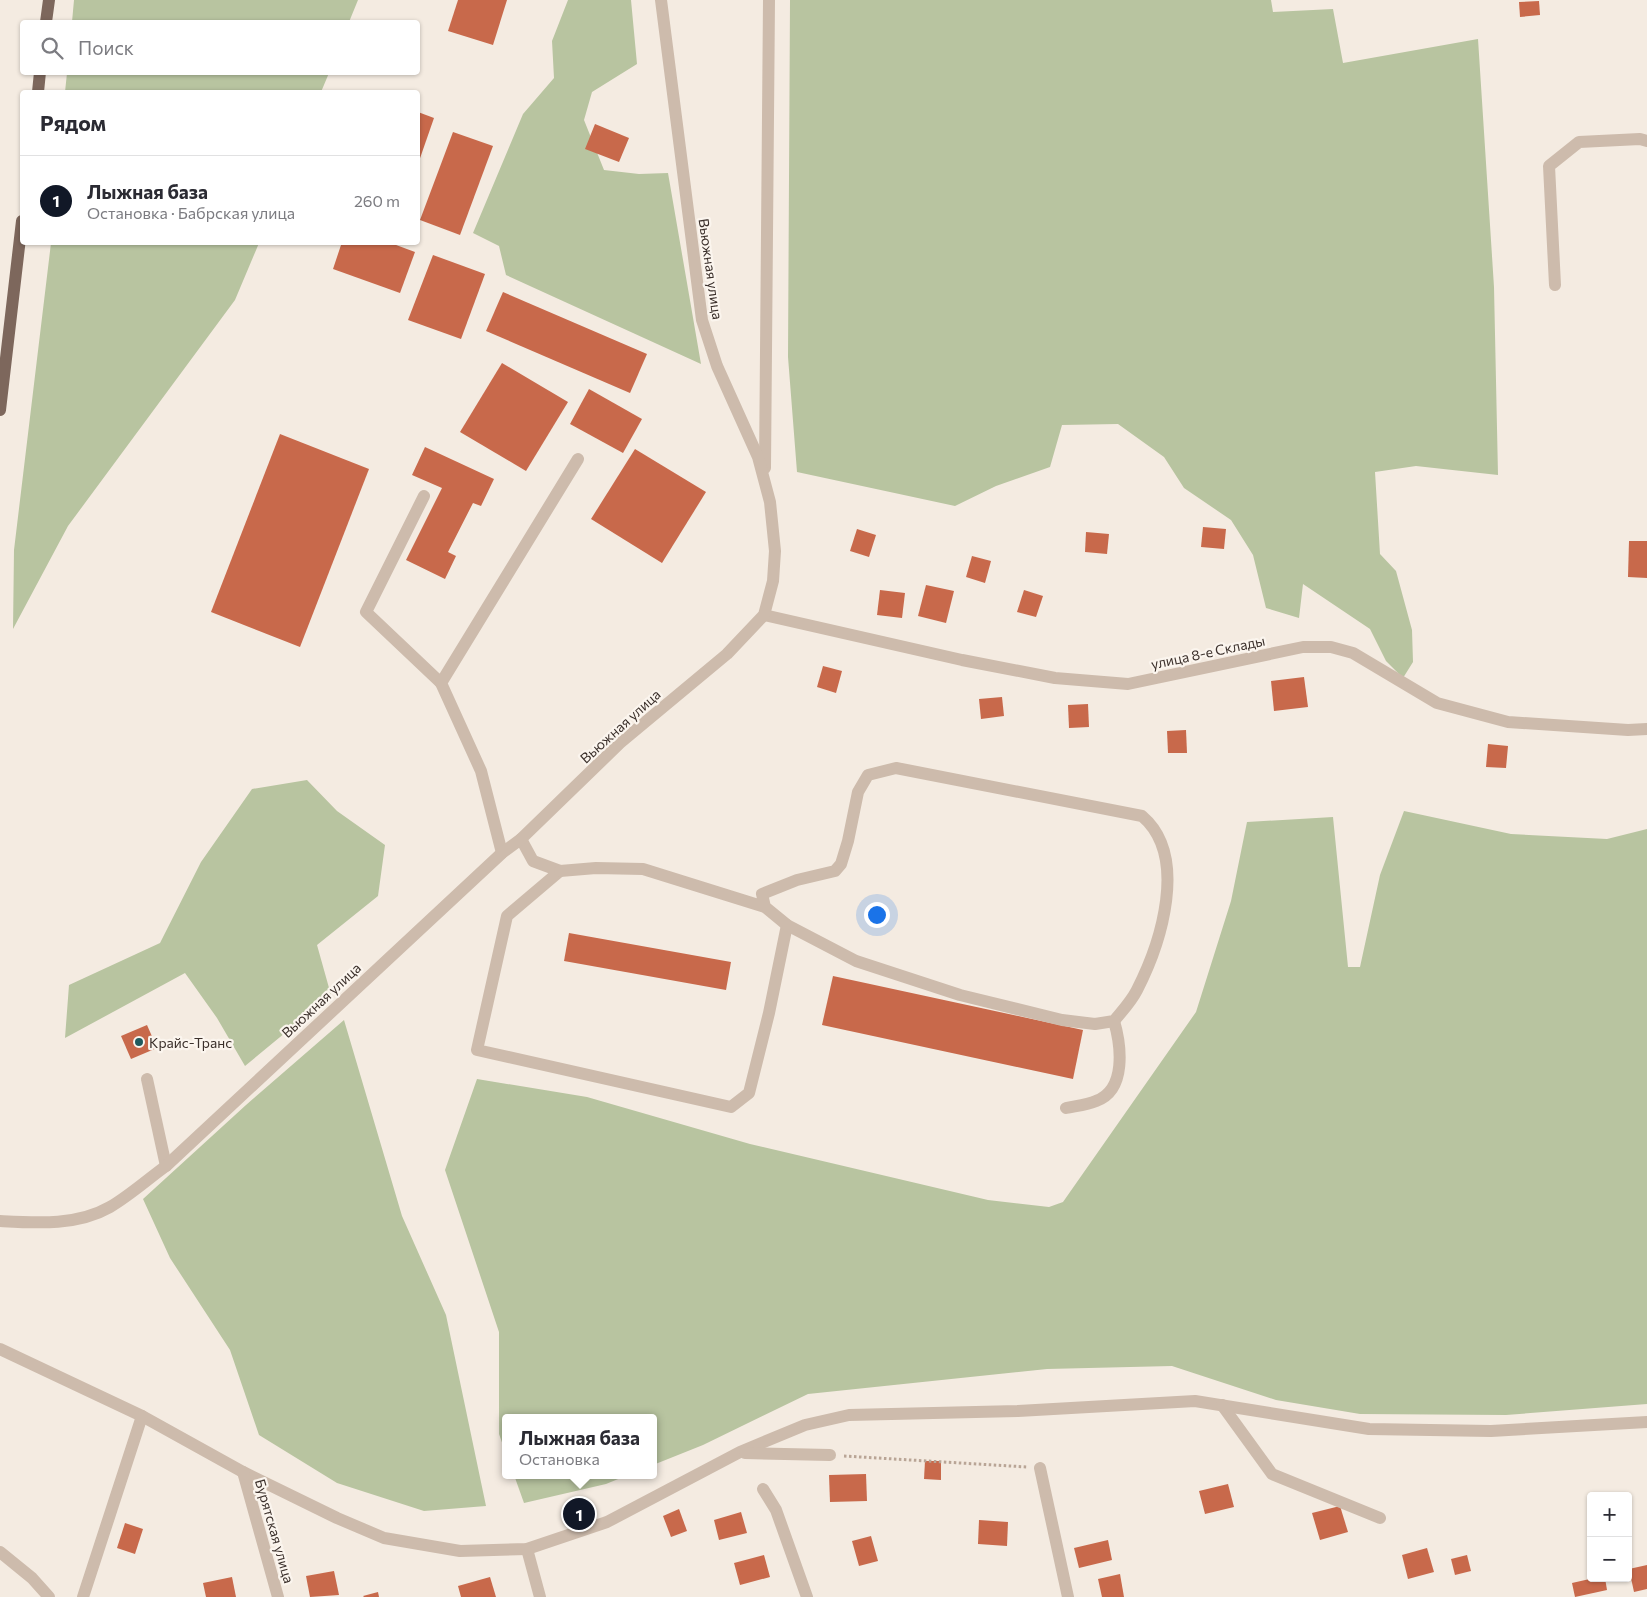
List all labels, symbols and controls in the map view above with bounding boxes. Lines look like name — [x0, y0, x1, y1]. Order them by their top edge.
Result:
search box — [20, 20, 420, 75]
icon: search — [38, 34, 66, 62]
text: Поиск — [78, 36, 134, 59]
text: Рядом — [40, 110, 106, 135]
text: Лыжная база — [87, 180, 208, 203]
text: 1 — [52, 191, 60, 210]
text: 260 m — [354, 191, 400, 210]
text: Остановка · Бабрская улица — [87, 203, 295, 222]
street label: Вьюжная улица — [695, 217, 727, 321]
street label: улица 8-е Склады — [1149, 632, 1267, 672]
street label: Вьюжная улица — [576, 686, 664, 766]
your location — [864, 902, 890, 928]
street label: Вьюжная улица — [278, 959, 364, 1041]
place label: Крайс-Транс — [149, 1034, 232, 1051]
marker: Крайс-Транс — [133, 1036, 145, 1048]
popup — [502, 1414, 657, 1479]
text: Лыжная база — [519, 1426, 640, 1449]
text: Остановка — [519, 1449, 600, 1468]
street label: Бурятская улица — [252, 1477, 298, 1585]
map controls — [1587, 1492, 1632, 1582]
button: + — [1587, 1492, 1632, 1537]
pin: 1 — [563, 1495, 595, 1533]
button: − — [1587, 1537, 1632, 1582]

